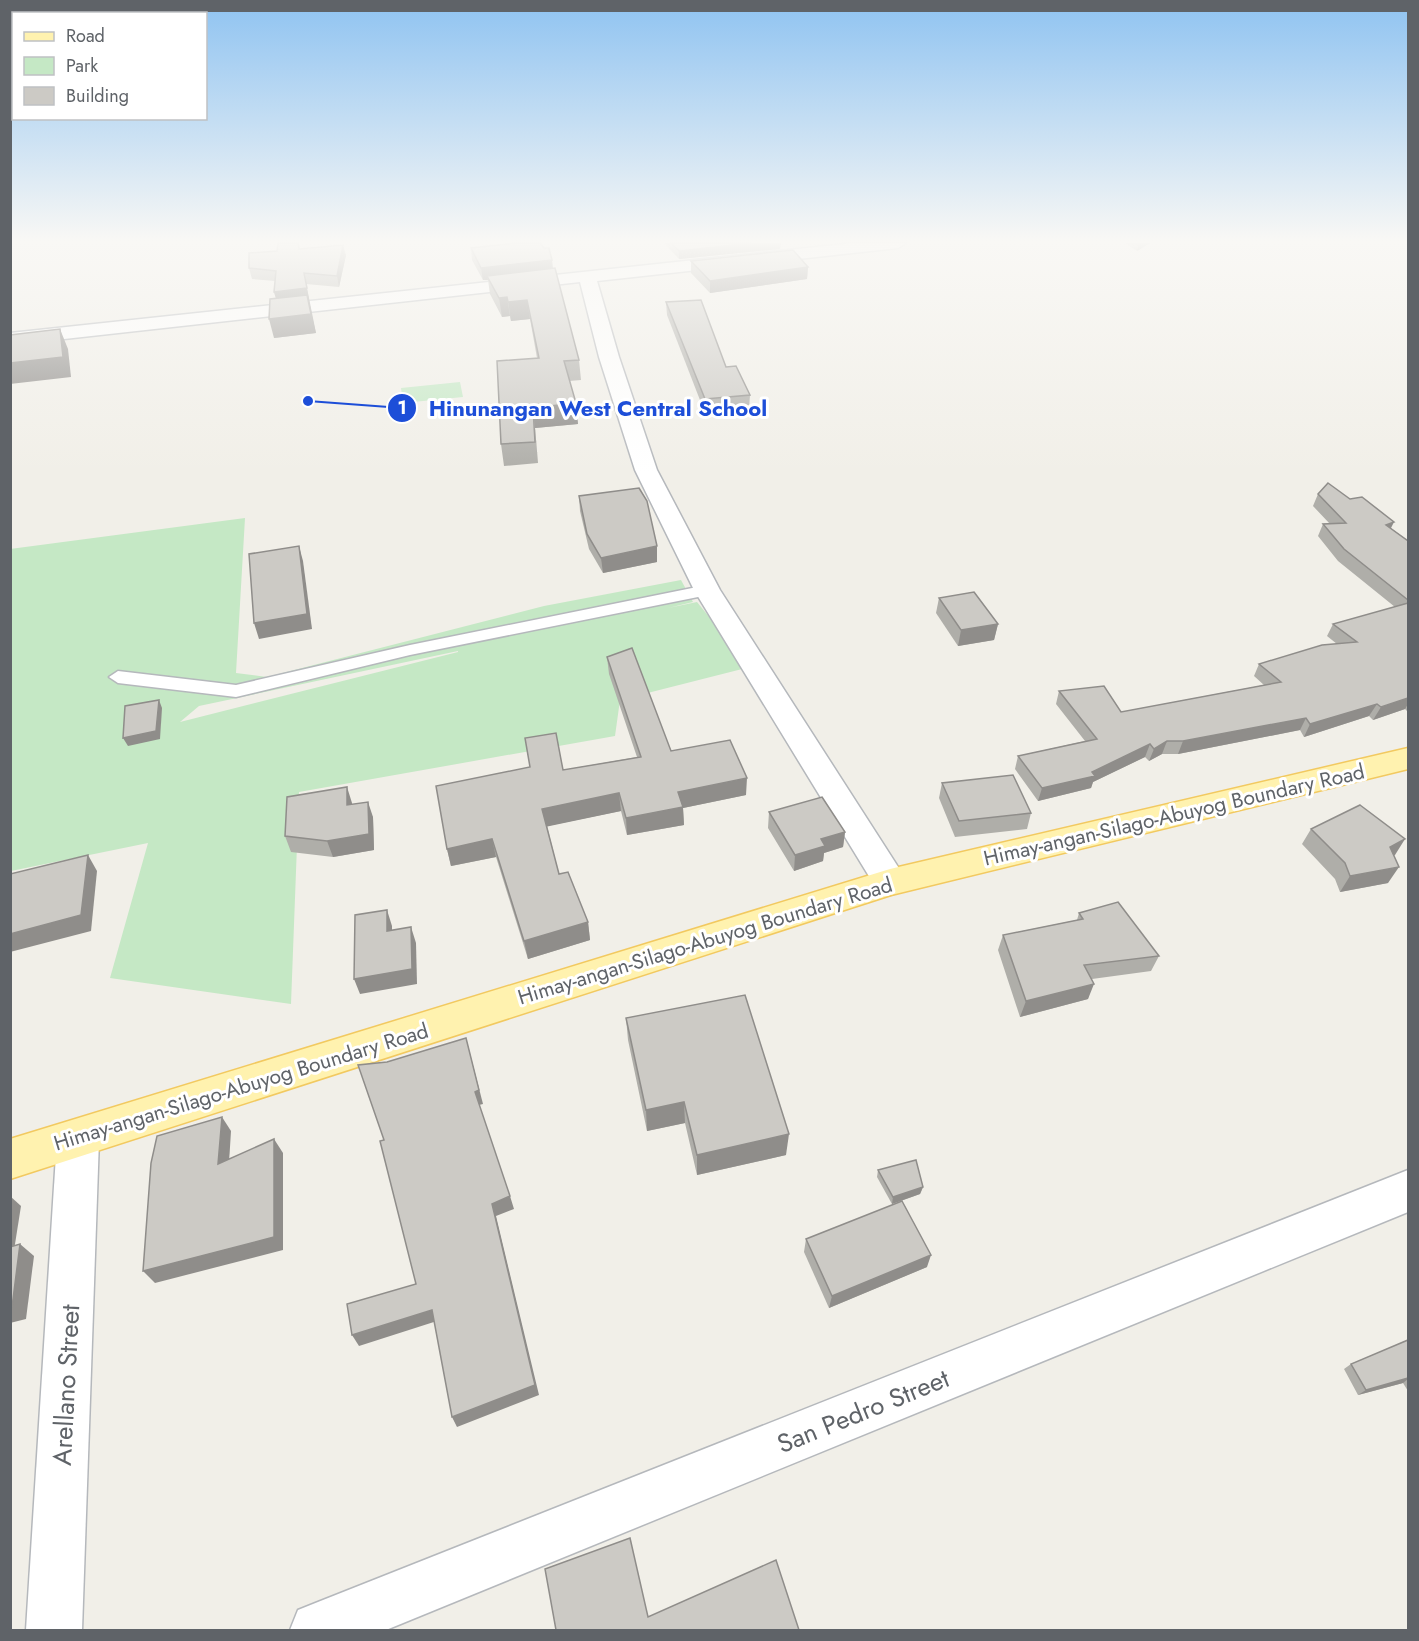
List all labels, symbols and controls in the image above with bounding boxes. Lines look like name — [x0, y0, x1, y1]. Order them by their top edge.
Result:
legend — [12, 12, 207, 120]
text: Road — [66, 23, 105, 49]
text: Park — [66, 53, 98, 79]
text: Building — [66, 83, 129, 109]
callout: Hinunangan West Central School — [387, 388, 779, 428]
text: Hinunangan West Central School — [429, 392, 767, 424]
text: 1 — [397, 395, 407, 421]
street label: Himay-angan-Silago-Abuyog Boundary Road — [980, 756, 1368, 874]
street label: Himay-angan-Silago-Abuyog Boundary Road — [514, 870, 896, 1012]
street label: Himay-angan-Silago-Abuyog Boundary Road — [50, 1016, 432, 1158]
street label: Arellano Street — [43, 1303, 89, 1467]
street label: San Pedro Street — [771, 1359, 955, 1463]

